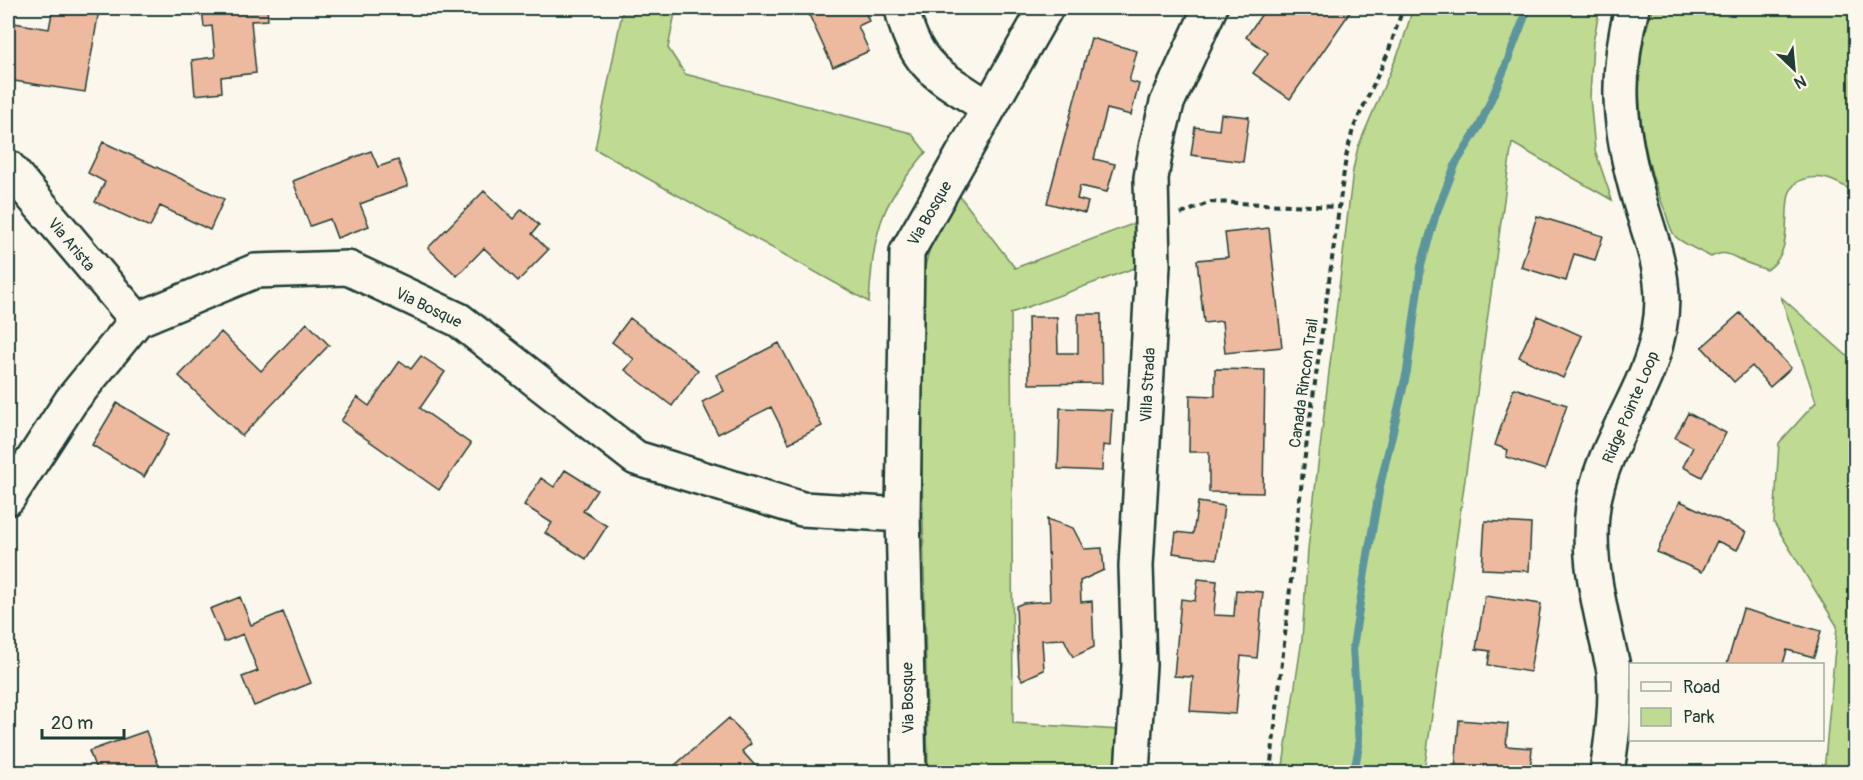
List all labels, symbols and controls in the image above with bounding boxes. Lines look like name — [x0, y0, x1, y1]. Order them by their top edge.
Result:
north arrow — [1764, 39, 1824, 99]
text: N — [1791, 70, 1809, 93]
street label: Via Bosque — [903, 177, 956, 249]
street label: Via Arista — [43, 214, 99, 275]
street label: Via Bosque — [392, 283, 465, 333]
street label: Canada Rincon Trail — [1285, 317, 1323, 449]
street label: Villa Strada — [1136, 347, 1160, 423]
street label: Ridge Pointe Loop — [1598, 348, 1664, 467]
street label: Via Bosque — [897, 662, 919, 734]
legend — [1629, 663, 1824, 741]
text: Road — [1683, 676, 1720, 699]
scale bar — [42, 702, 124, 740]
text: Park — [1683, 706, 1715, 729]
text: 20 m — [51, 712, 93, 735]

